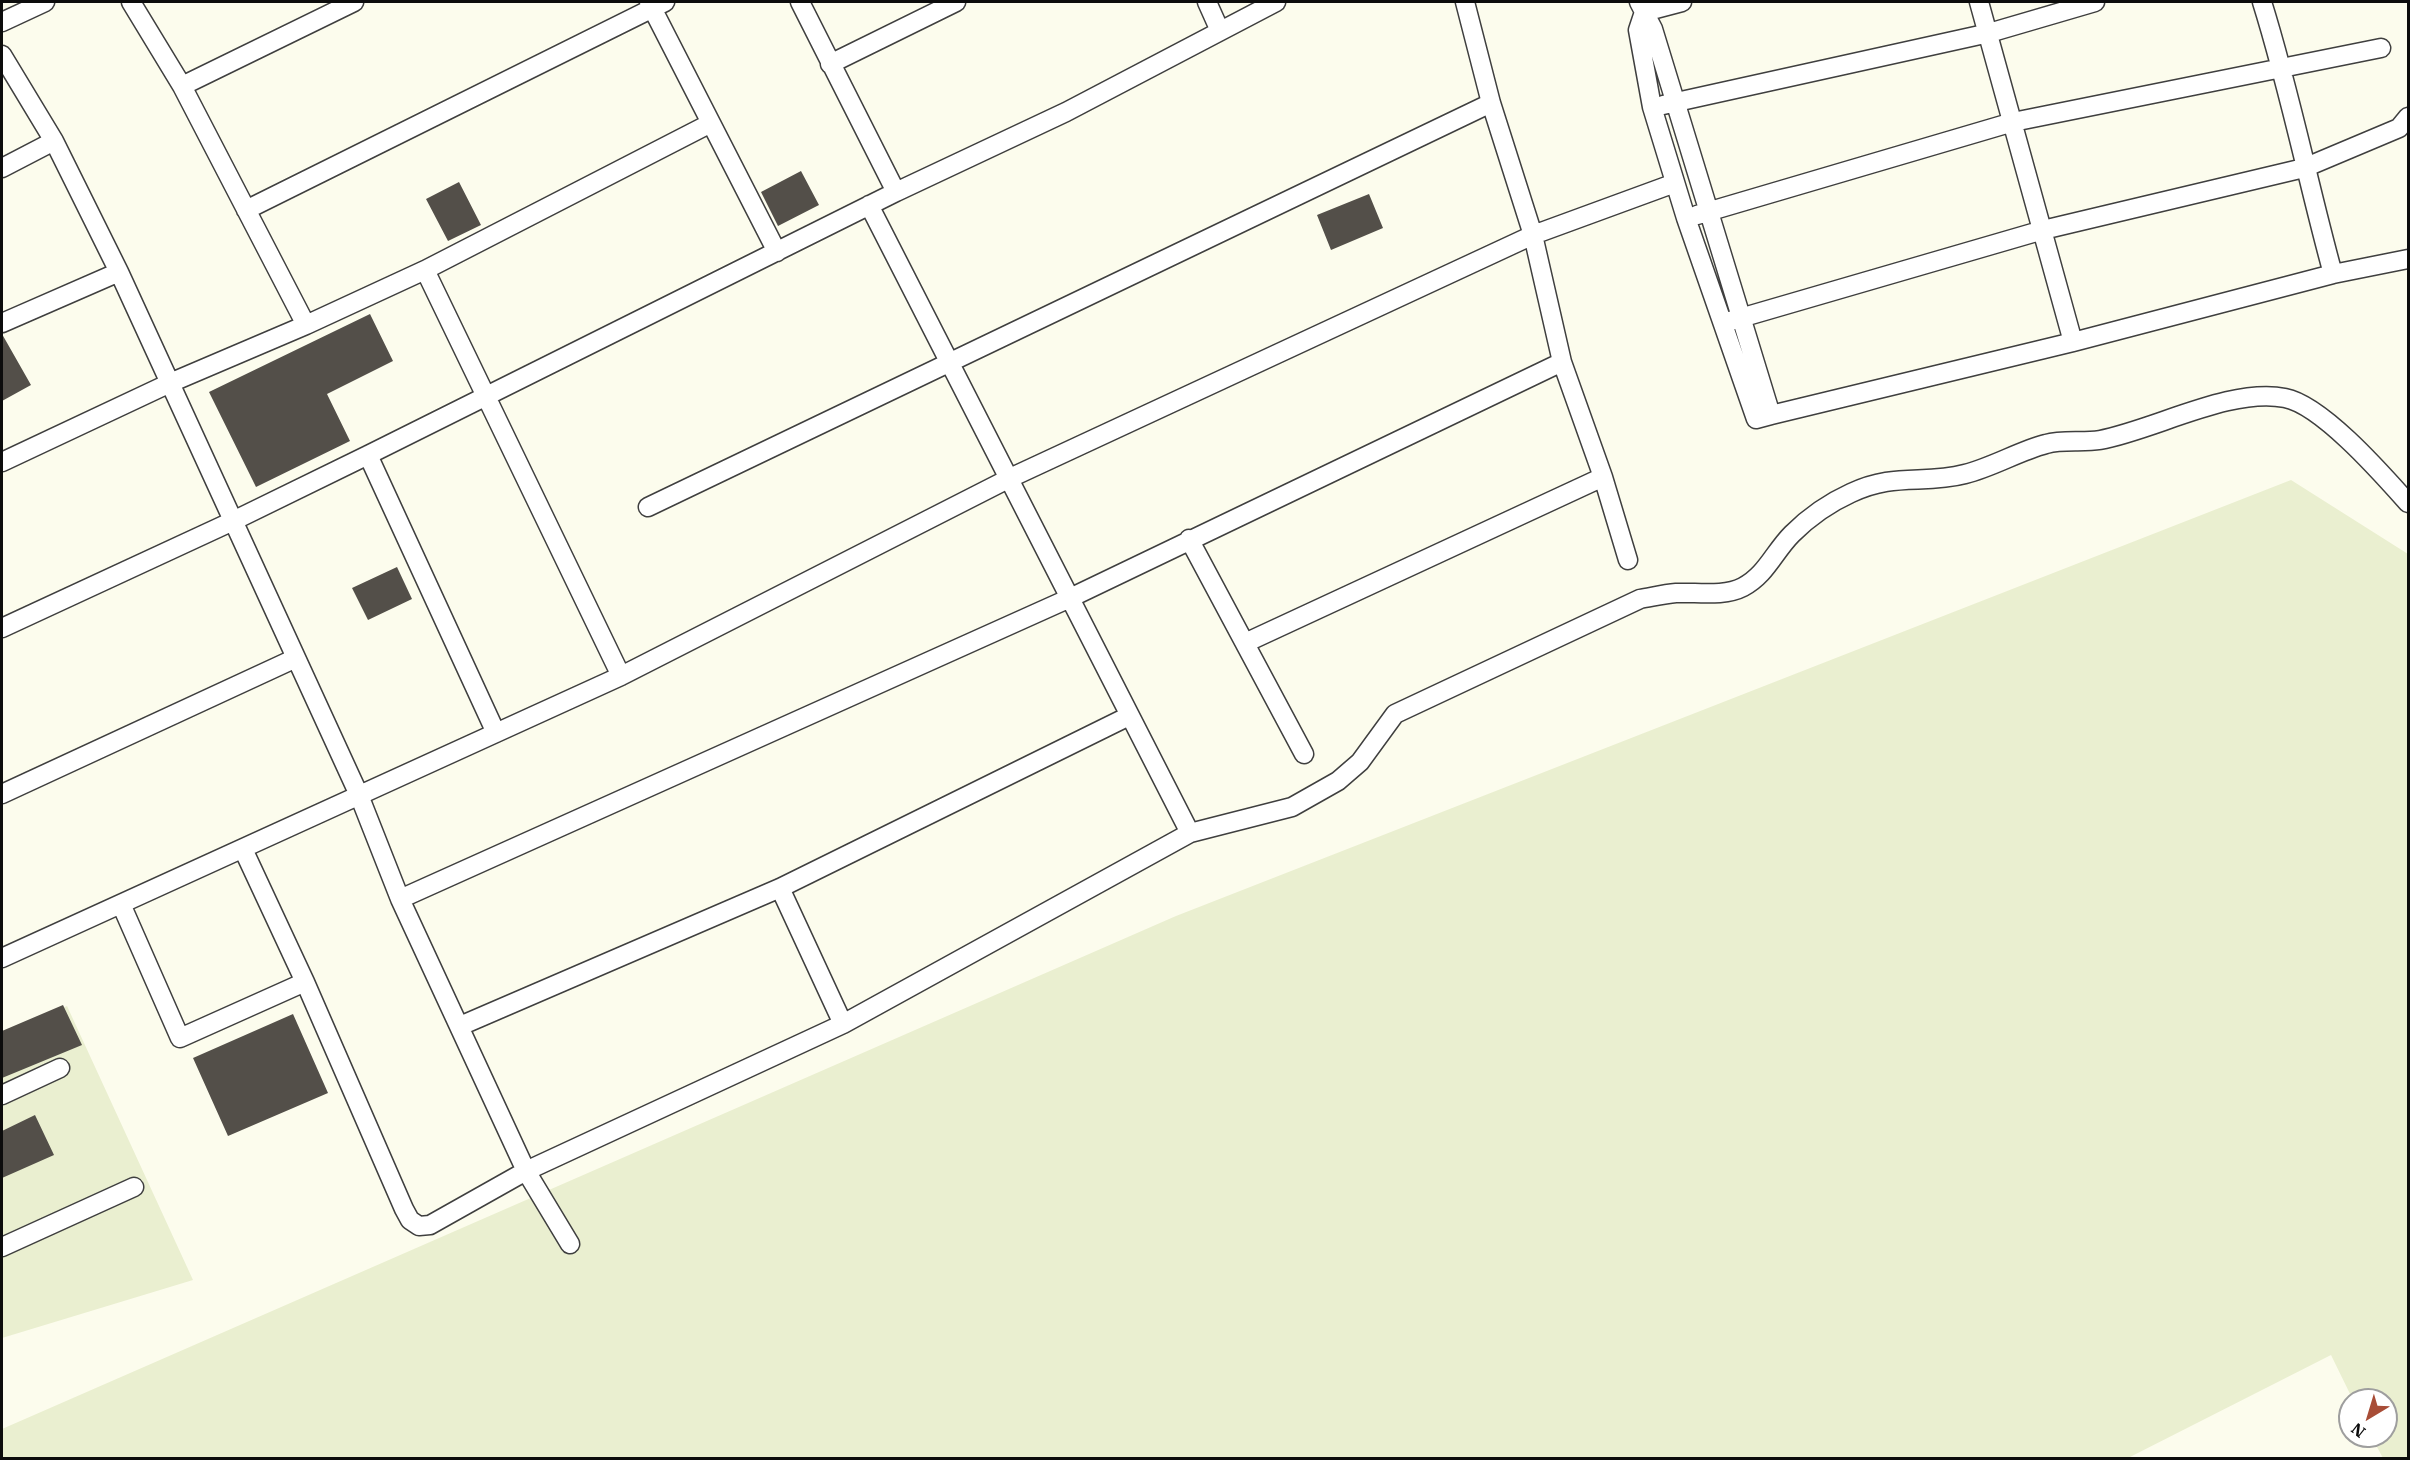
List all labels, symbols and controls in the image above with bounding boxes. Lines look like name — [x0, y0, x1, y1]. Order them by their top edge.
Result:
north arrow — [2338, 1388, 2398, 1448]
text: N — [2347, 1419, 2369, 1442]

